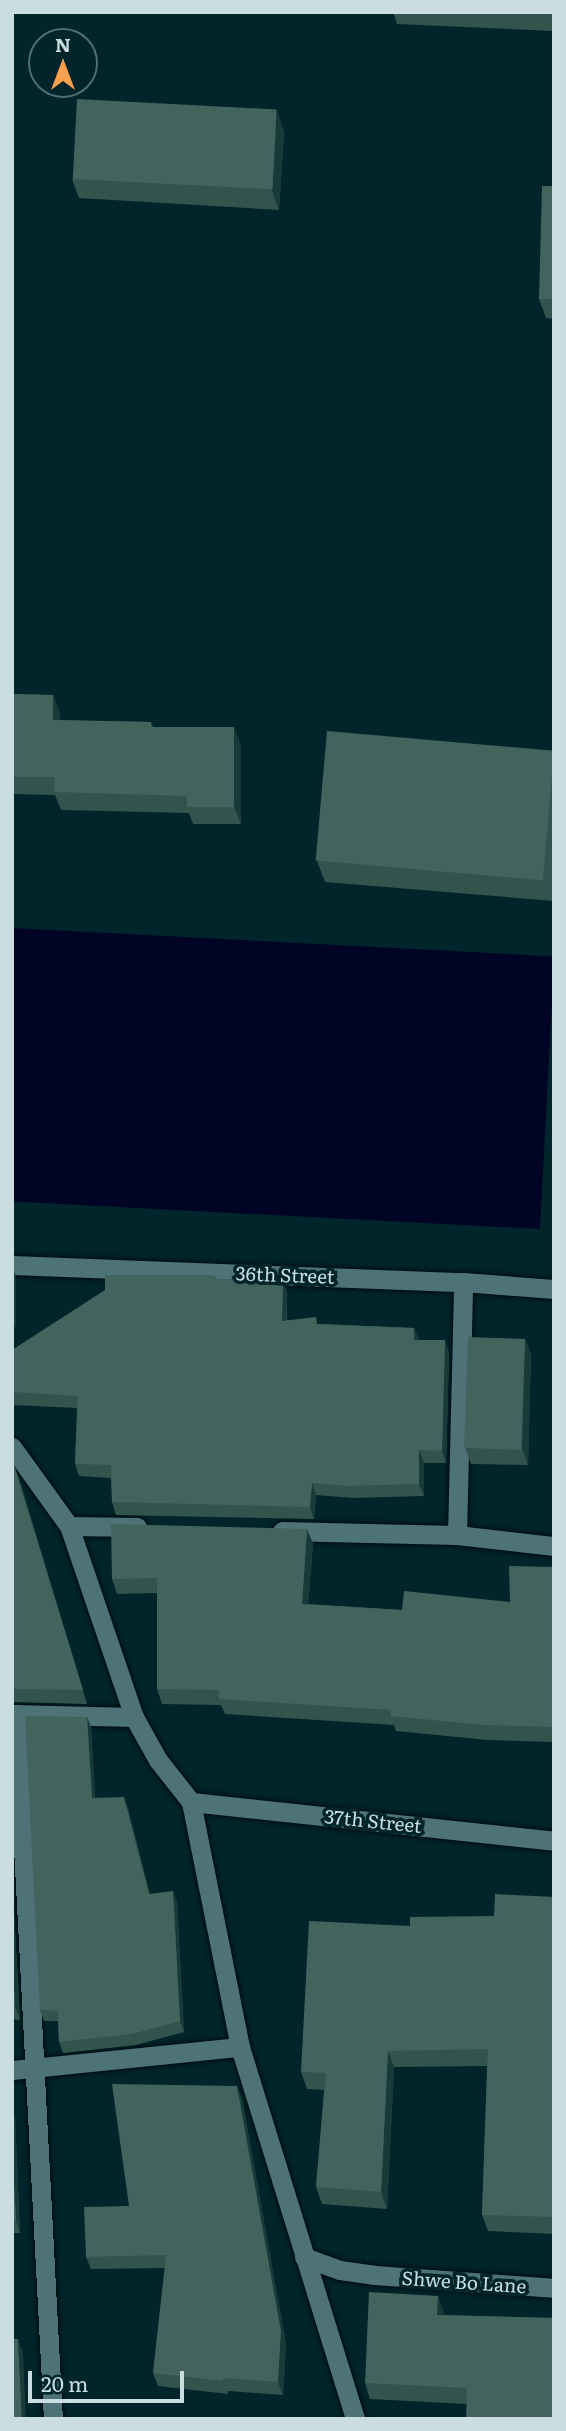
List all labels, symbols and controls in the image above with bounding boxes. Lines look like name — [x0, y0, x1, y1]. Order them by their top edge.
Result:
north arrow — [28, 28, 98, 98]
text: N — [55, 30, 71, 58]
street label: 36th Street — [235, 1262, 335, 1288]
street label: 37th Street — [323, 1805, 423, 1837]
street label: Shwe Bo Lane — [401, 2266, 527, 2298]
scale bar — [32, 2358, 187, 2402]
text: 20 m — [41, 2367, 88, 2398]

